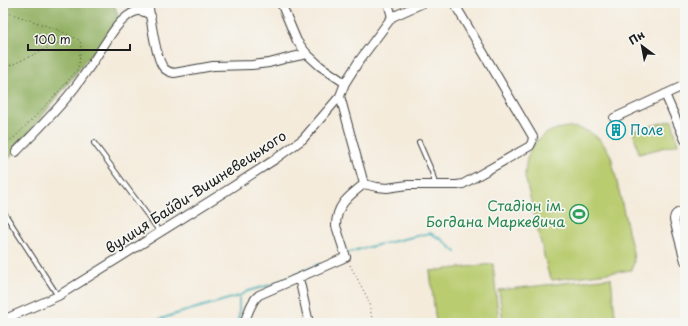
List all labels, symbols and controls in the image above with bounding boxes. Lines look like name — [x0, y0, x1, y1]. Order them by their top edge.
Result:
scale bar — [28, 26, 130, 52]
north arrow — [622, 26, 662, 66]
text: Пн — [625, 26, 648, 49]
text: 100 m — [34, 30, 71, 48]
building icon: Поле — [605, 119, 627, 141]
place label: Поле — [630, 119, 664, 140]
street label: вулиця Байди-Вишневецького — [101, 125, 290, 258]
place label: Стадіон ім. Богдана Маркевича — [426, 195, 565, 232]
sports icon: Стадіон ім. Богдана Маркевича — [568, 203, 590, 225]

